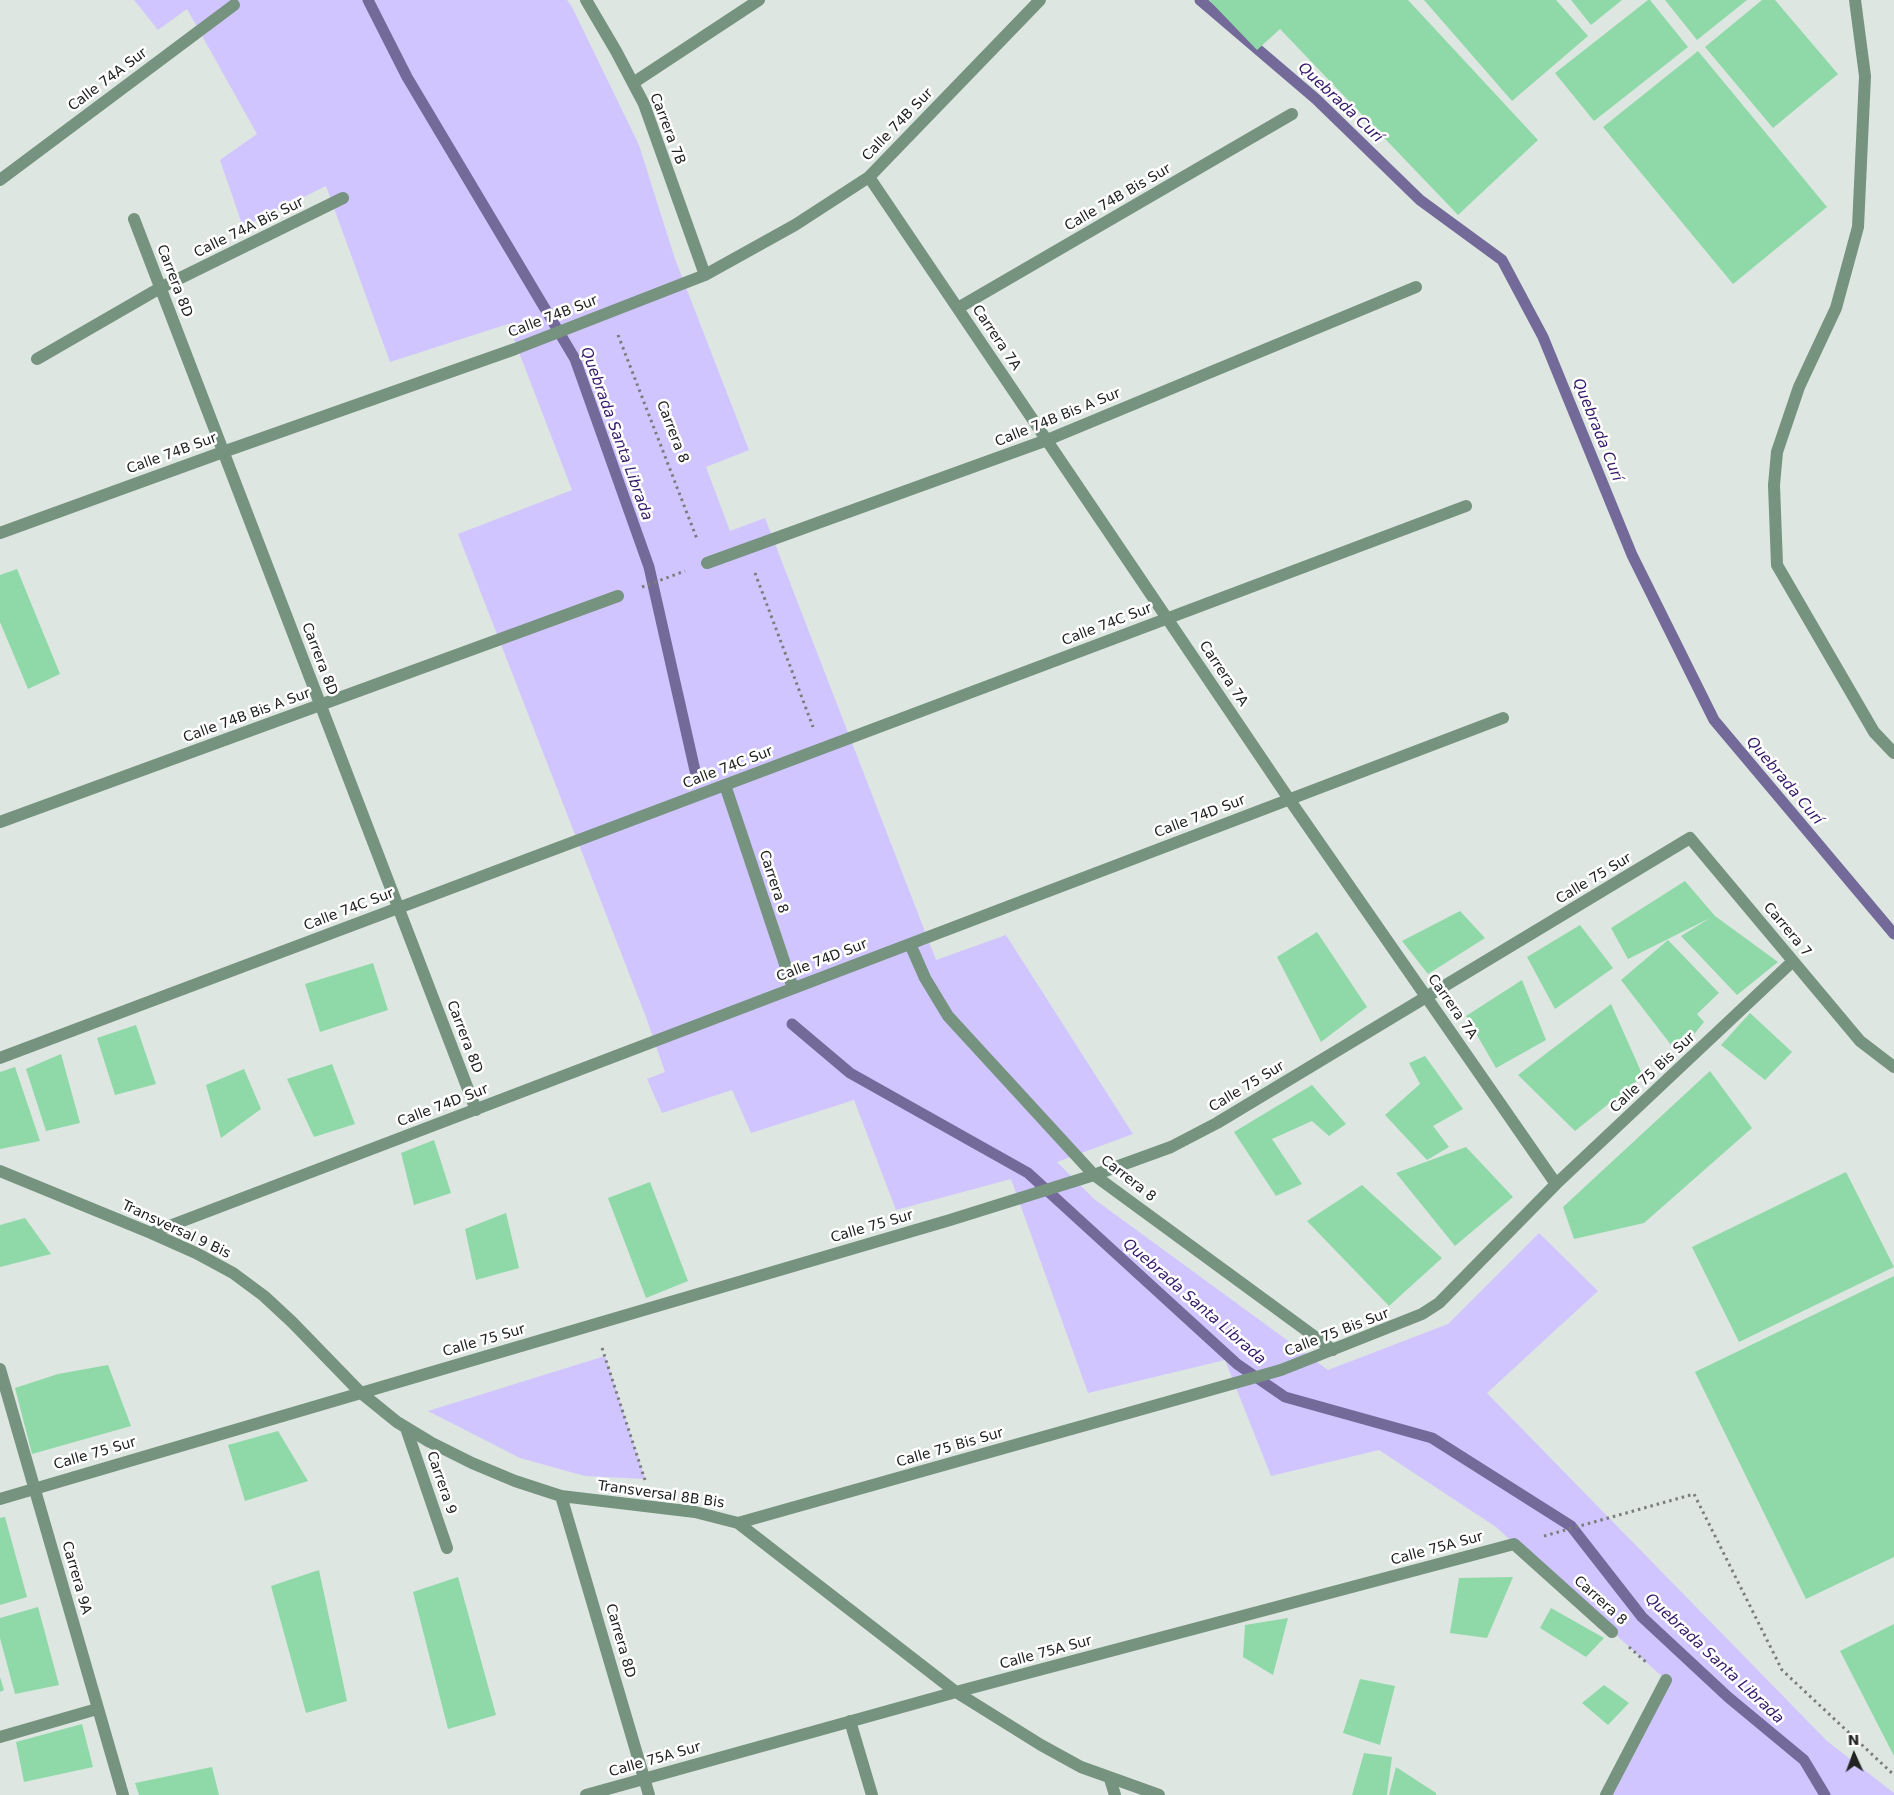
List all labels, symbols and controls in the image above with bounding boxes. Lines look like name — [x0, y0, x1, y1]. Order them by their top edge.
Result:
street label: Calle 74A Sur — [65, 45, 151, 115]
water label: Quebrada Curí — [1294, 59, 1386, 147]
street label: Calle 74B Sur — [859, 85, 937, 165]
street label: Carrera 7B — [646, 91, 688, 167]
street label: Calle 74B Bis Sur — [1062, 161, 1174, 235]
street label: Calle 74A Bis Sur — [191, 194, 307, 262]
street label: Carrera 8D — [152, 242, 196, 320]
street label: Calle 74B Sur — [506, 292, 600, 342]
street label: Carrera 7A — [968, 302, 1024, 374]
water label: Quebrada Santa Librada — [576, 345, 656, 523]
water label: Quebrada Curí — [1568, 376, 1626, 484]
street label: Calle 74B Bis A Sur — [993, 385, 1123, 451]
street label: Carrera 8 — [652, 398, 692, 466]
street label: Calle 74B Sur — [125, 430, 219, 478]
street label: Calle 74C Sur — [1060, 600, 1154, 650]
street label: Carrera 8D — [297, 620, 341, 698]
street label: Carrera 7A — [1195, 638, 1251, 710]
street label: Calle 74B Bis A Sur — [181, 685, 313, 747]
water label: Quebrada Curí — [1742, 733, 1826, 829]
street label: Calle 74C Sur — [681, 743, 775, 793]
street label: Calle 74D Sur — [1152, 792, 1248, 842]
street label: Carrera 8 — [755, 848, 791, 916]
street label: Calle 75 Sur — [1553, 850, 1635, 908]
street label: Calle 74C Sur — [302, 885, 396, 935]
street label: Carrera 7 — [1759, 899, 1815, 961]
street label: Calle 74D Sur — [774, 936, 870, 986]
street label: Carrera 7A — [1424, 971, 1480, 1043]
street label: Carrera 8D — [442, 998, 486, 1076]
street label: Calle 75 Bis Sur — [1607, 1029, 1699, 1117]
street label: Calle 75 Sur — [1206, 1058, 1288, 1116]
street label: Calle 74D Sur — [395, 1081, 491, 1131]
street label: Carrera 8 — [1097, 1152, 1159, 1206]
street label: Transversal 9 Bis — [119, 1197, 233, 1263]
street label: Calle 75 Sur — [829, 1207, 915, 1247]
water label: Quebrada Santa Librada — [1119, 1235, 1269, 1369]
street label: Calle 75 Bis Sur — [1283, 1305, 1391, 1361]
street label: Calle 75 Sur — [441, 1321, 527, 1361]
street label: Calle 75 Bis Sur — [895, 1425, 1005, 1471]
street label: Calle 75 Sur — [52, 1434, 138, 1474]
street label: Carrera 9 — [422, 1449, 460, 1517]
street label: Transversal 8B Bis — [597, 1478, 725, 1512]
street label: Calle 75A Sur — [1389, 1529, 1485, 1569]
street label: Carrera 9A — [58, 1540, 94, 1616]
street label: Carrera 8 — [1570, 1573, 1630, 1629]
water label: Quebrada Santa Librada — [1641, 1590, 1787, 1728]
street label: Carrera 8D — [601, 1602, 639, 1680]
street label: Calle 75A Sur — [998, 1633, 1094, 1673]
north arrow — [1829, 1730, 1879, 1780]
text: N — [1847, 1732, 1860, 1748]
street label: Calle 75A Sur — [607, 1739, 703, 1781]

